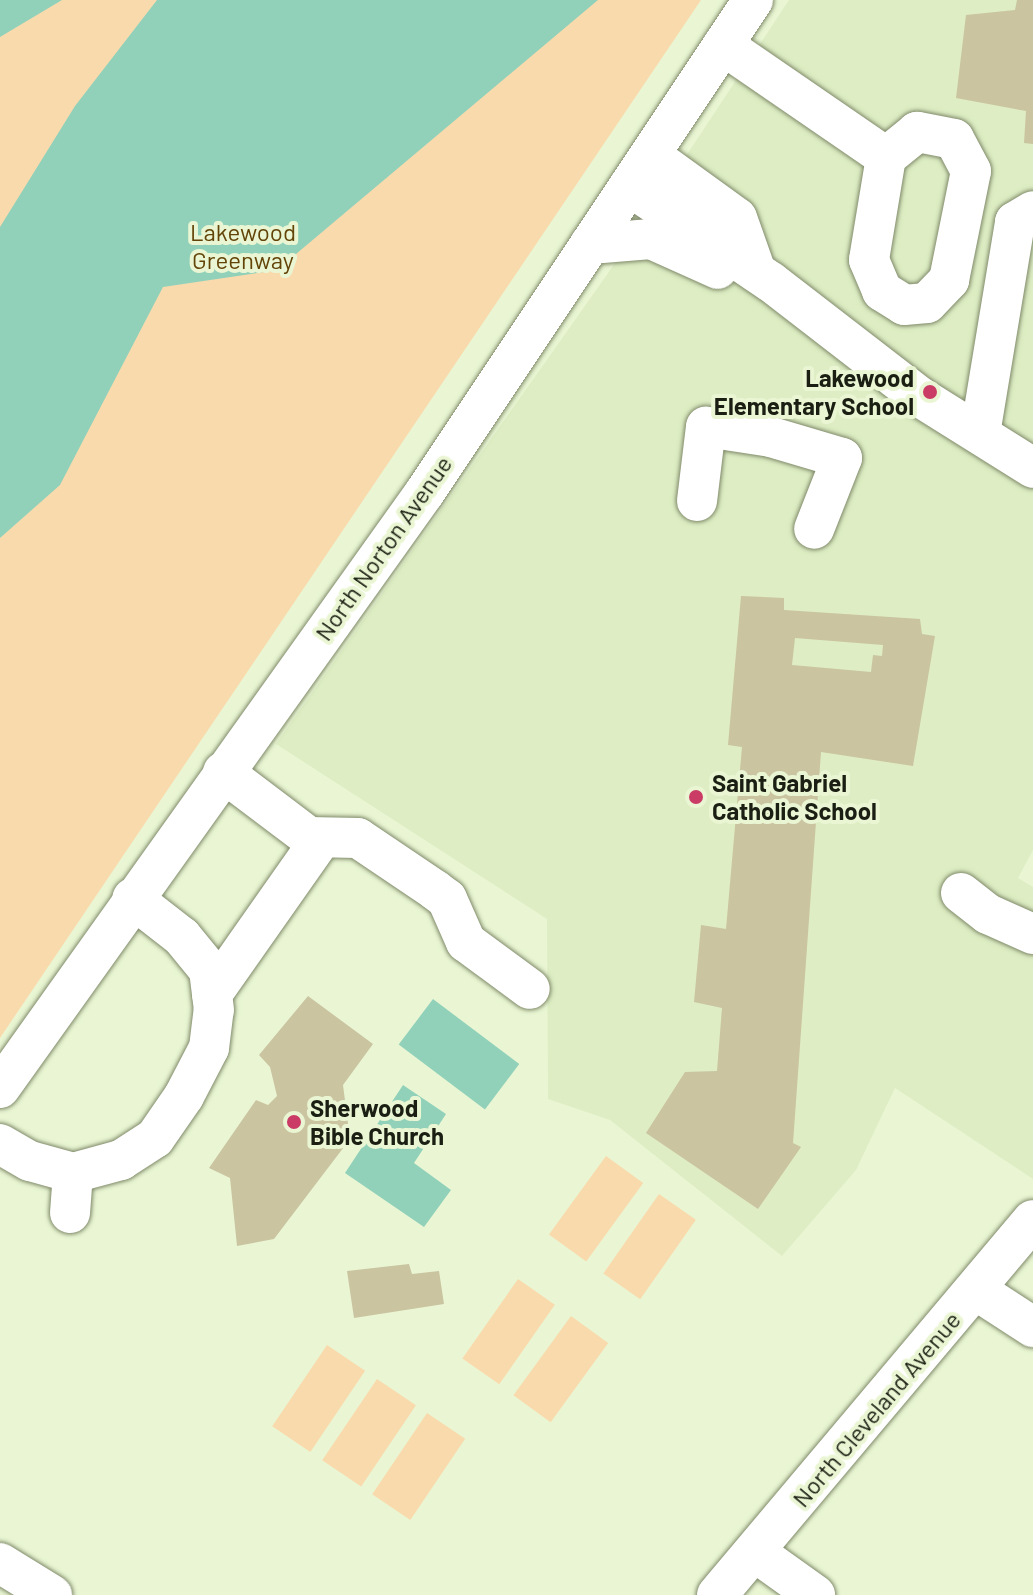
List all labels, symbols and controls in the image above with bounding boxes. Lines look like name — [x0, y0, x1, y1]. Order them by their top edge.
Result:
park label: Lakewood Greenway — [190, 218, 296, 274]
place label: Lakewood Elementary School — [714, 364, 914, 420]
marker: Lakewood Elementary School — [921, 383, 939, 401]
street label: North Norton Avenue — [308, 450, 458, 646]
place label: Saint Gabriel Catholic School — [712, 769, 877, 825]
marker: Saint Gabriel Catholic School — [687, 788, 705, 806]
place label: Sherwood Bible Church — [310, 1094, 444, 1150]
marker: Sherwood Bible Church — [285, 1113, 303, 1131]
street label: North Cleveland Avenue — [786, 1306, 966, 1512]

